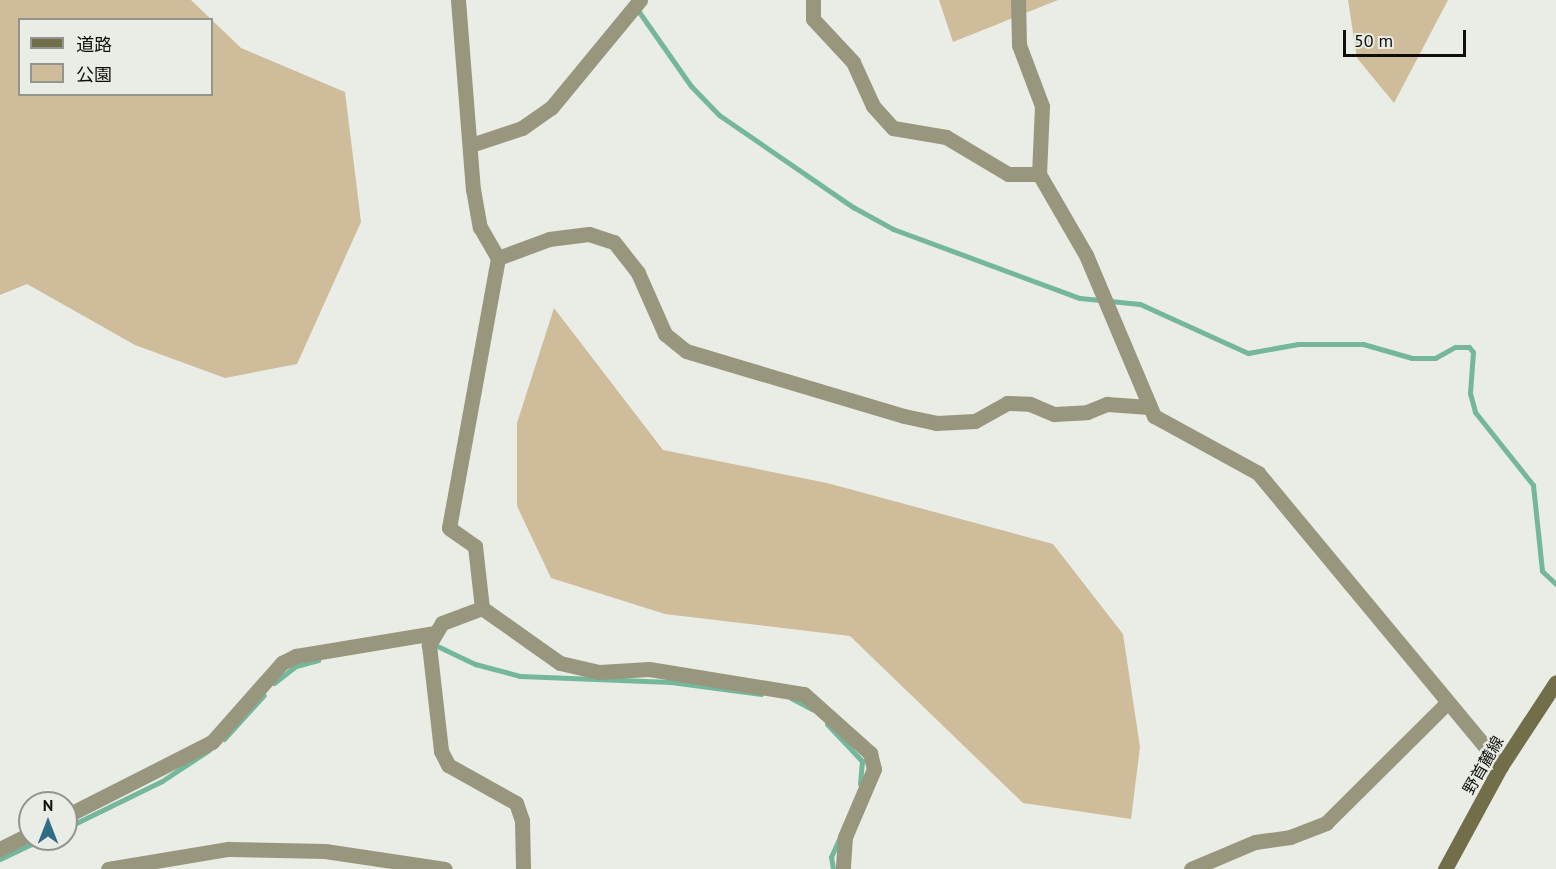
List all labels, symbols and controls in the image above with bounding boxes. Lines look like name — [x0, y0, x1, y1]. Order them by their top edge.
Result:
legend — [18, 18, 213, 96]
scale bar — [1346, 18, 1469, 56]
text: 50 m — [1354, 29, 1393, 52]
text: 道路 — [76, 33, 112, 56]
text: 公園 — [76, 63, 112, 86]
street label: 野首麓線 — [1459, 732, 1507, 798]
north arrow — [18, 791, 78, 851]
text: N — [43, 795, 53, 815]

